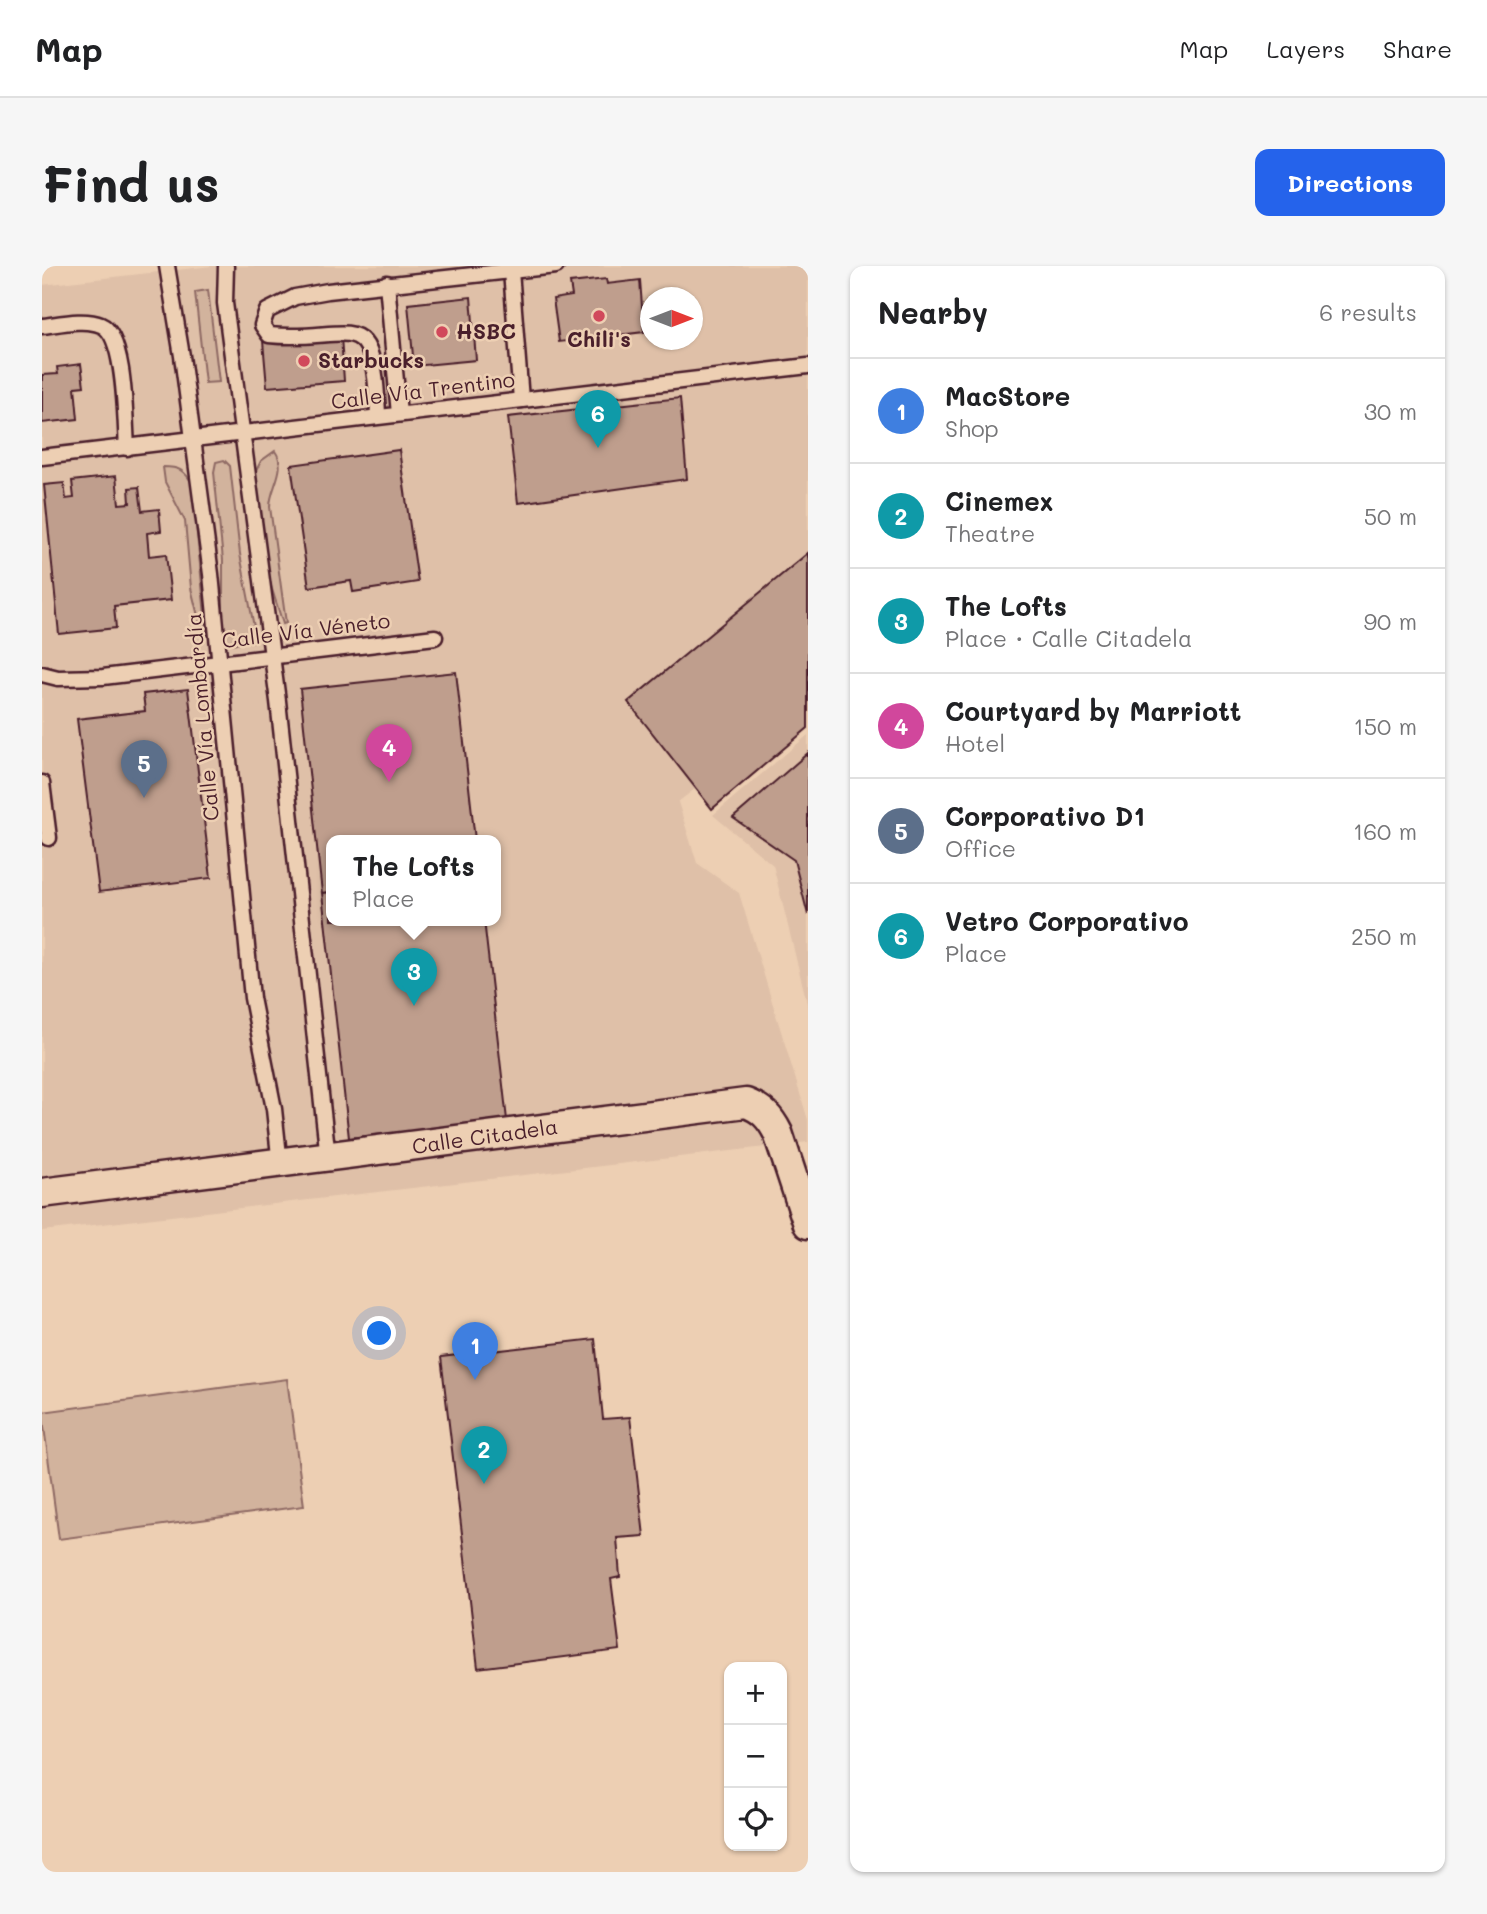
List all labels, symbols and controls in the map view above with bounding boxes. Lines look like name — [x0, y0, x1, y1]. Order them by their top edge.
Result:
text: Map — [35, 27, 103, 70]
text: Map — [1180, 33, 1228, 64]
text: Layers — [1266, 33, 1345, 64]
text: Share — [1383, 33, 1452, 64]
button: Directions — [1255, 149, 1445, 216]
text: Find us — [42, 151, 220, 214]
north arrow — [640, 287, 703, 350]
text: Nearby — [878, 292, 988, 332]
text: 6 results — [1319, 297, 1417, 327]
marker: Chili's — [591, 308, 607, 324]
place label: HSBC — [456, 317, 516, 344]
marker: HSBC — [434, 324, 450, 340]
place label: Chili's — [567, 325, 631, 352]
place label: Starbucks — [318, 346, 424, 373]
marker: Starbucks — [296, 353, 312, 369]
street label: Calle Vía Trentino — [329, 365, 516, 414]
text: MacStore — [945, 379, 1070, 413]
pin: 6 — [575, 390, 621, 448]
text: 1 — [896, 396, 906, 426]
text: 30 m — [1364, 396, 1417, 426]
text: Shop — [945, 413, 999, 443]
text: Cinemex — [945, 484, 1053, 518]
text: 2 — [895, 501, 907, 531]
text: 50 m — [1364, 501, 1417, 531]
text: Theatre — [945, 518, 1035, 548]
text: The Lofts — [945, 589, 1067, 623]
street label: Calle Vía Véneto — [220, 606, 392, 653]
text: 3 — [894, 606, 908, 636]
text: 90 m — [1364, 606, 1417, 636]
street label: Calle Vía Lombardía — [179, 612, 224, 822]
text: Place · Calle Citadela — [945, 623, 1192, 653]
text: Courtyard by Marriott — [945, 694, 1241, 728]
text: 4 — [894, 711, 908, 741]
text: 150 m — [1353, 711, 1417, 741]
pin: 4 — [366, 724, 412, 782]
text: Hotel — [945, 728, 1005, 758]
pin: 5 — [121, 740, 167, 798]
text: Corporativo D1 — [945, 799, 1145, 833]
text: 5 — [894, 816, 908, 846]
text: 160 m — [1353, 816, 1417, 846]
text: Office — [945, 833, 1016, 863]
popup — [326, 835, 501, 926]
text: The Lofts — [353, 849, 474, 883]
text: Place — [353, 883, 414, 913]
text: Vetro Corporativo — [945, 904, 1188, 938]
text: 6 — [894, 921, 908, 951]
text: 250 m — [1351, 921, 1417, 951]
text: Place — [945, 938, 1007, 968]
pin: 3 — [391, 948, 437, 1006]
street label: Calle Citadela — [410, 1112, 559, 1159]
your location — [362, 1316, 396, 1350]
pin: 1 — [452, 1322, 498, 1380]
pin: 2 — [461, 1426, 507, 1484]
map controls — [724, 1662, 787, 1851]
button: + — [724, 1662, 787, 1725]
button: − — [724, 1725, 787, 1788]
button: locate — [724, 1788, 787, 1851]

